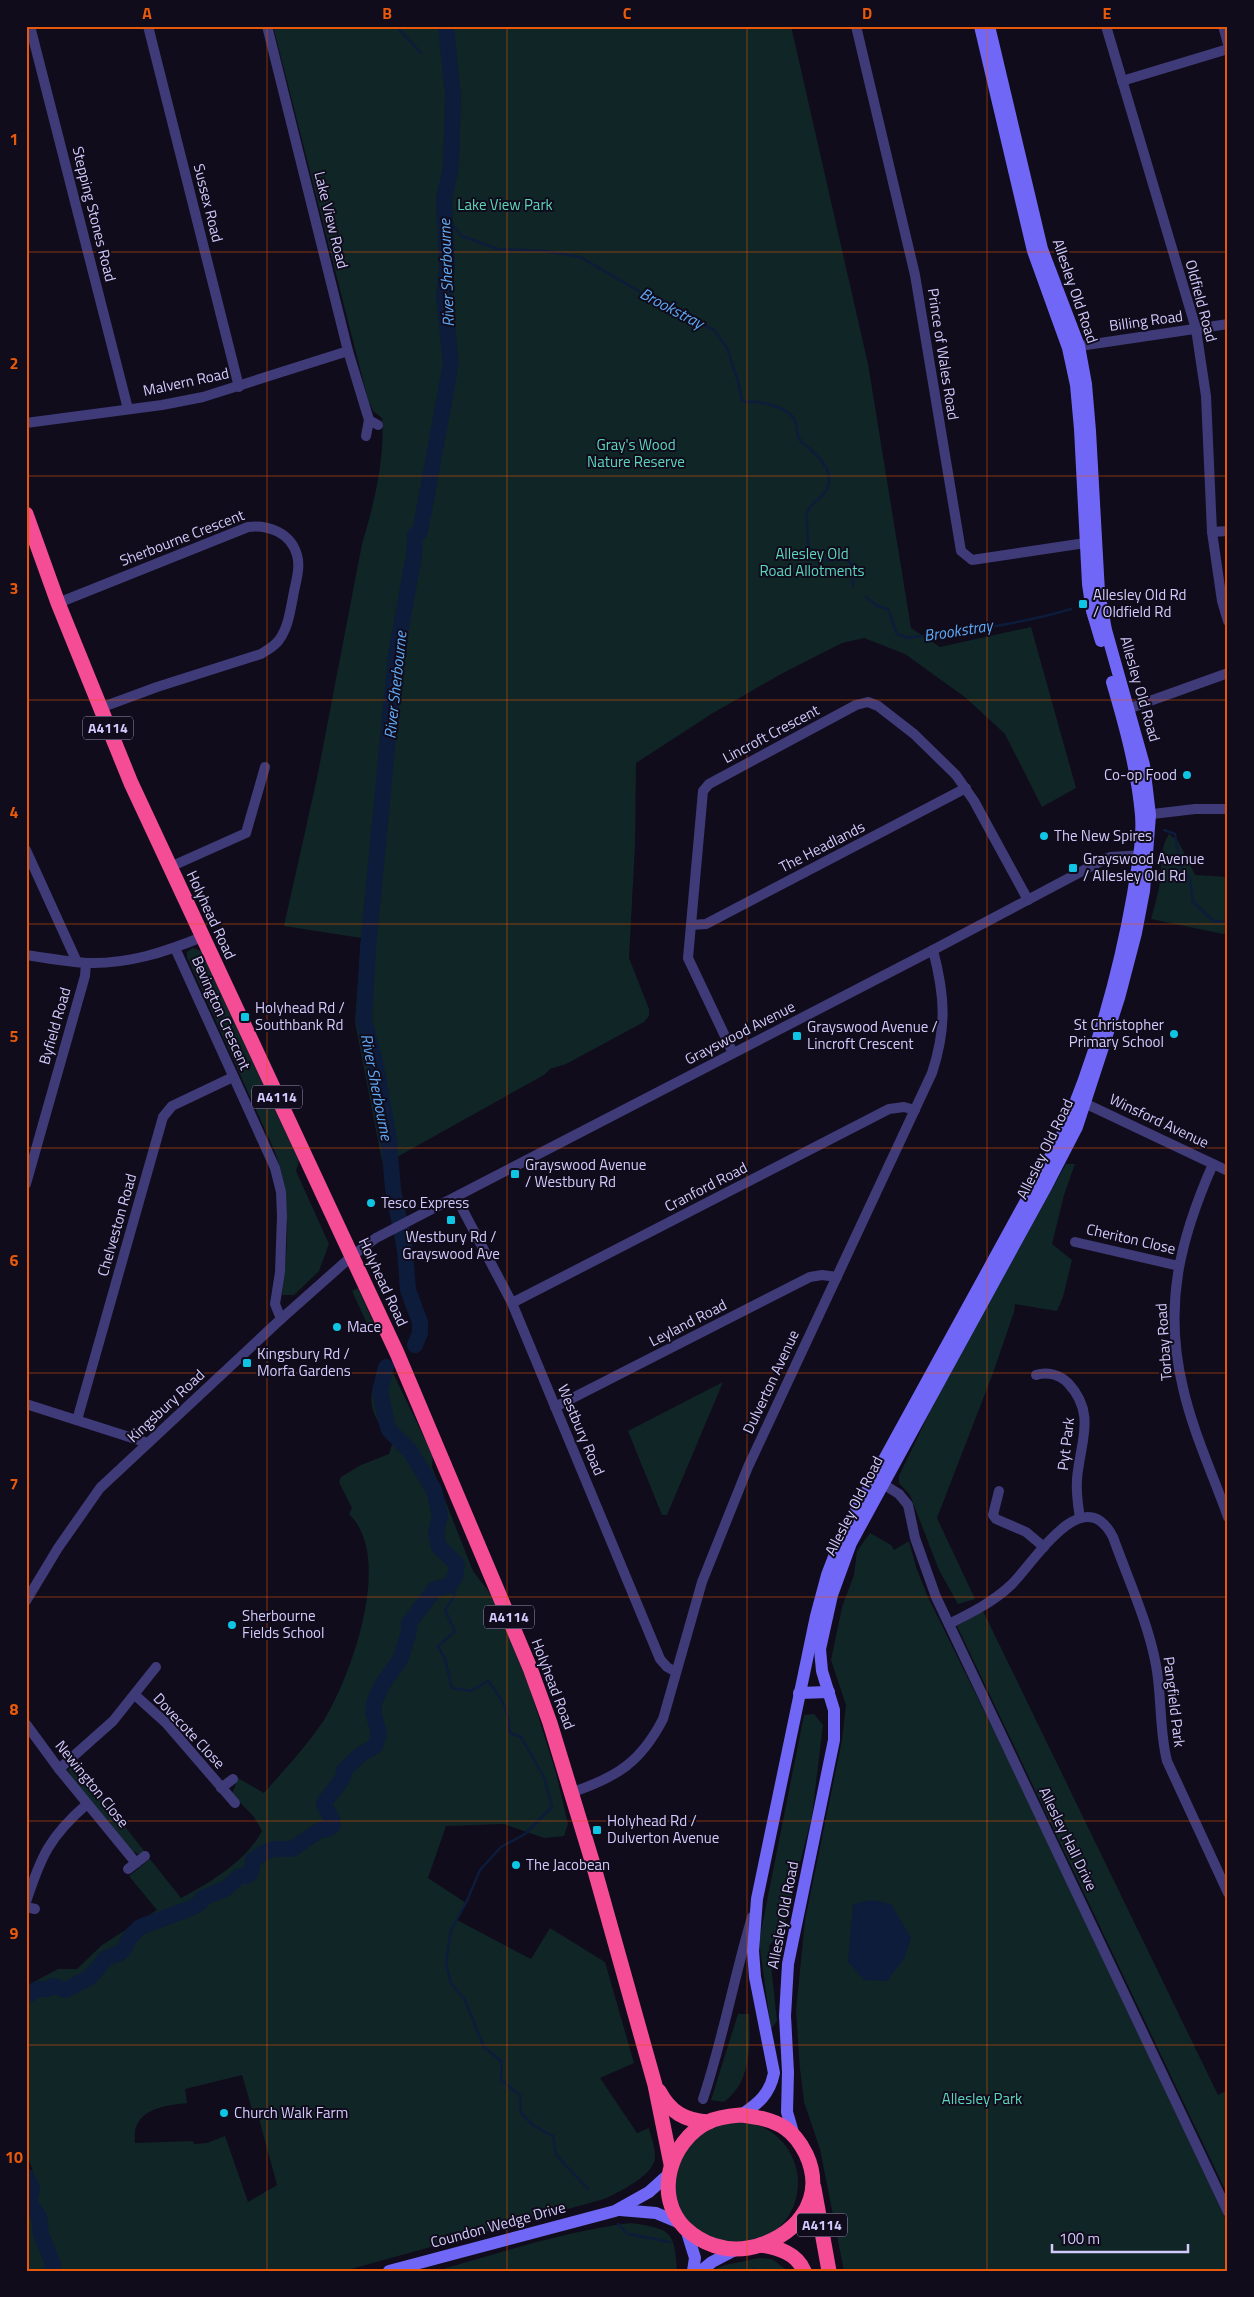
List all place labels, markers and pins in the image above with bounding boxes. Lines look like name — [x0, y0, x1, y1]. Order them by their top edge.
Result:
place label: Allesley Old Rd / Oldfield Rd — [1093, 583, 1187, 623]
marker: Allesley Old Rd / Oldfield Rd — [1077, 598, 1089, 610]
place label: Co-op Food — [1104, 763, 1177, 786]
marker: Co-op Food — [1181, 769, 1193, 781]
place label: The New Spires — [1054, 824, 1152, 847]
marker: The New Spires — [1038, 830, 1050, 842]
place label: Grayswood Avenue / Allesley Old Rd — [1083, 847, 1204, 887]
marker: Grayswood Avenue / Allesley Old Rd — [1067, 862, 1079, 874]
place label: Holyhead Rd / Southbank Rd — [255, 996, 345, 1036]
marker: Holyhead Rd / Southbank Rd — [239, 1011, 251, 1023]
place label: St Christopher Primary School — [1069, 1013, 1164, 1053]
place label: Grayswood Avenue / Lincroft Crescent — [807, 1015, 938, 1055]
marker: St Christopher Primary School — [1168, 1028, 1180, 1040]
marker: Grayswood Avenue / Lincroft Crescent — [791, 1030, 803, 1042]
place label: Grayswood Avenue / Westbury Rd — [525, 1153, 646, 1193]
marker: Grayswood Avenue / Westbury Rd — [509, 1168, 521, 1180]
place label: Tesco Express — [381, 1191, 469, 1214]
marker: Tesco Express — [365, 1197, 377, 1209]
marker: Westbury Rd / Grayswood Ave — [445, 1214, 457, 1226]
place label: Westbury Rd / Grayswood Ave — [402, 1225, 500, 1265]
place label: Mace — [347, 1315, 381, 1338]
marker: Mace — [331, 1321, 343, 1333]
place label: Kingsbury Rd / Morfa Gardens — [257, 1342, 351, 1382]
marker: Kingsbury Rd / Morfa Gardens — [241, 1357, 253, 1369]
place label: Sherbourne Fields School — [242, 1604, 324, 1644]
marker: Sherbourne Fields School — [226, 1619, 238, 1631]
place label: Holyhead Rd / Dulverton Avenue — [607, 1809, 719, 1849]
marker: Holyhead Rd / Dulverton Avenue — [591, 1824, 603, 1836]
place label: The Jacobean — [526, 1853, 610, 1876]
marker: The Jacobean — [510, 1859, 522, 1871]
place label: Church Walk Farm — [234, 2101, 348, 2124]
marker: Church Walk Farm — [218, 2107, 230, 2119]

